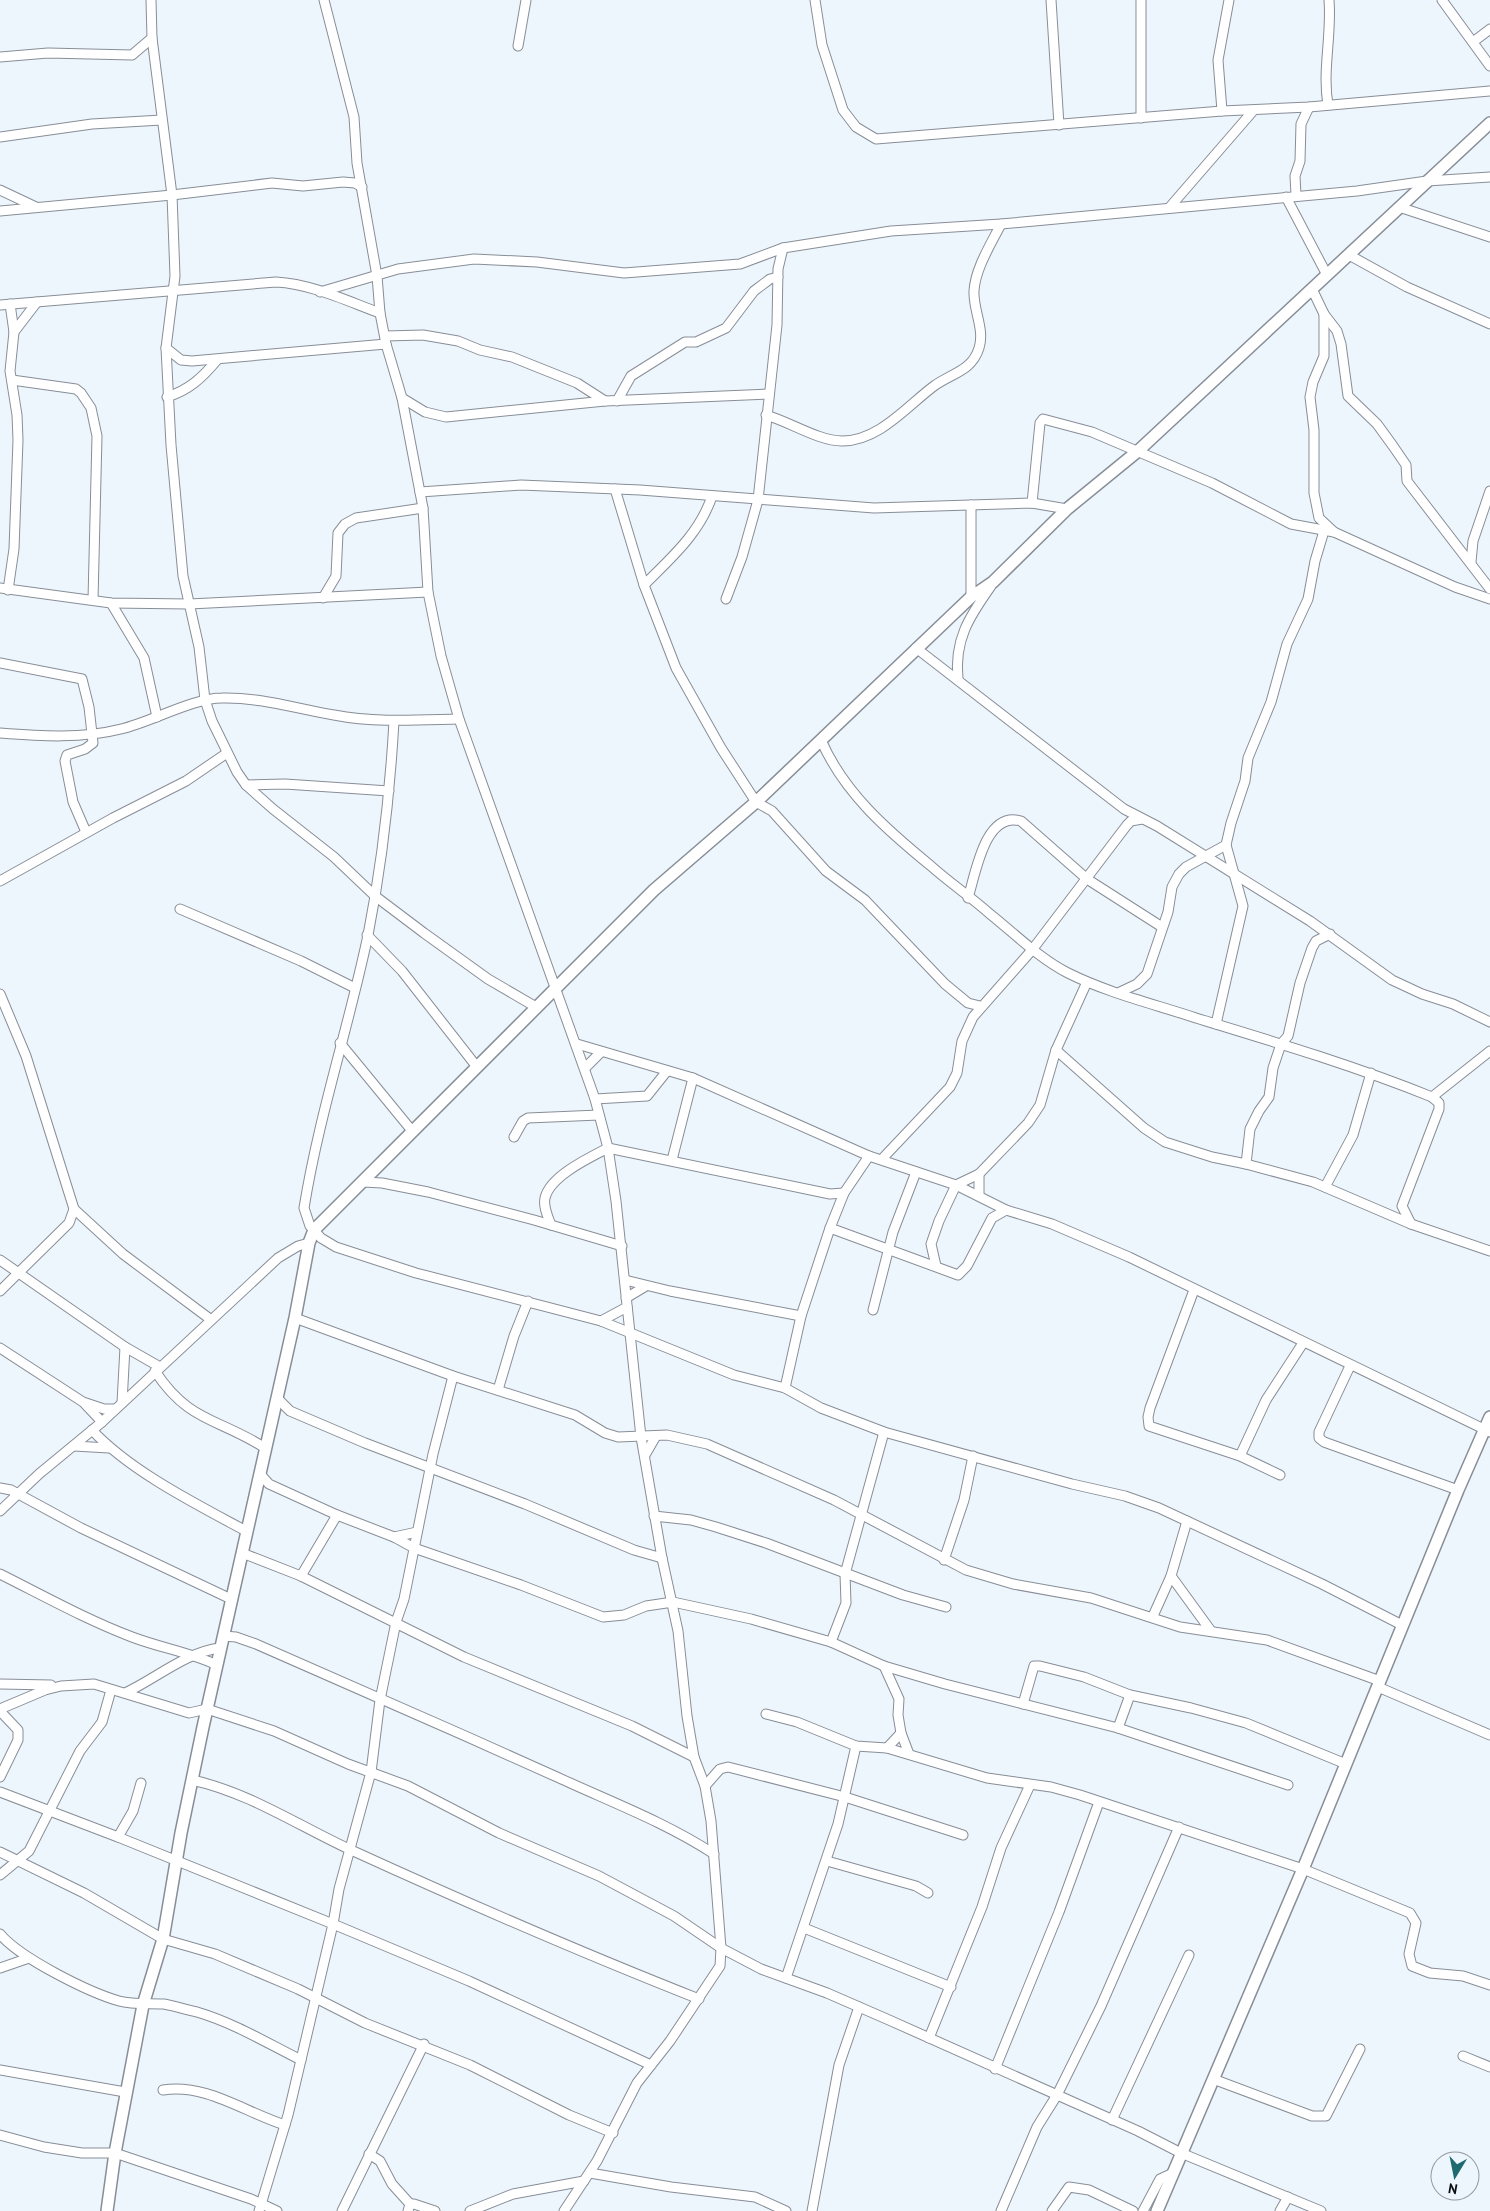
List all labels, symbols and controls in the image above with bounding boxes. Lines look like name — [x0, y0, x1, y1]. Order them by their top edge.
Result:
north arrow — [1430, 2151, 1480, 2201]
text: N — [1447, 2179, 1459, 2198]

